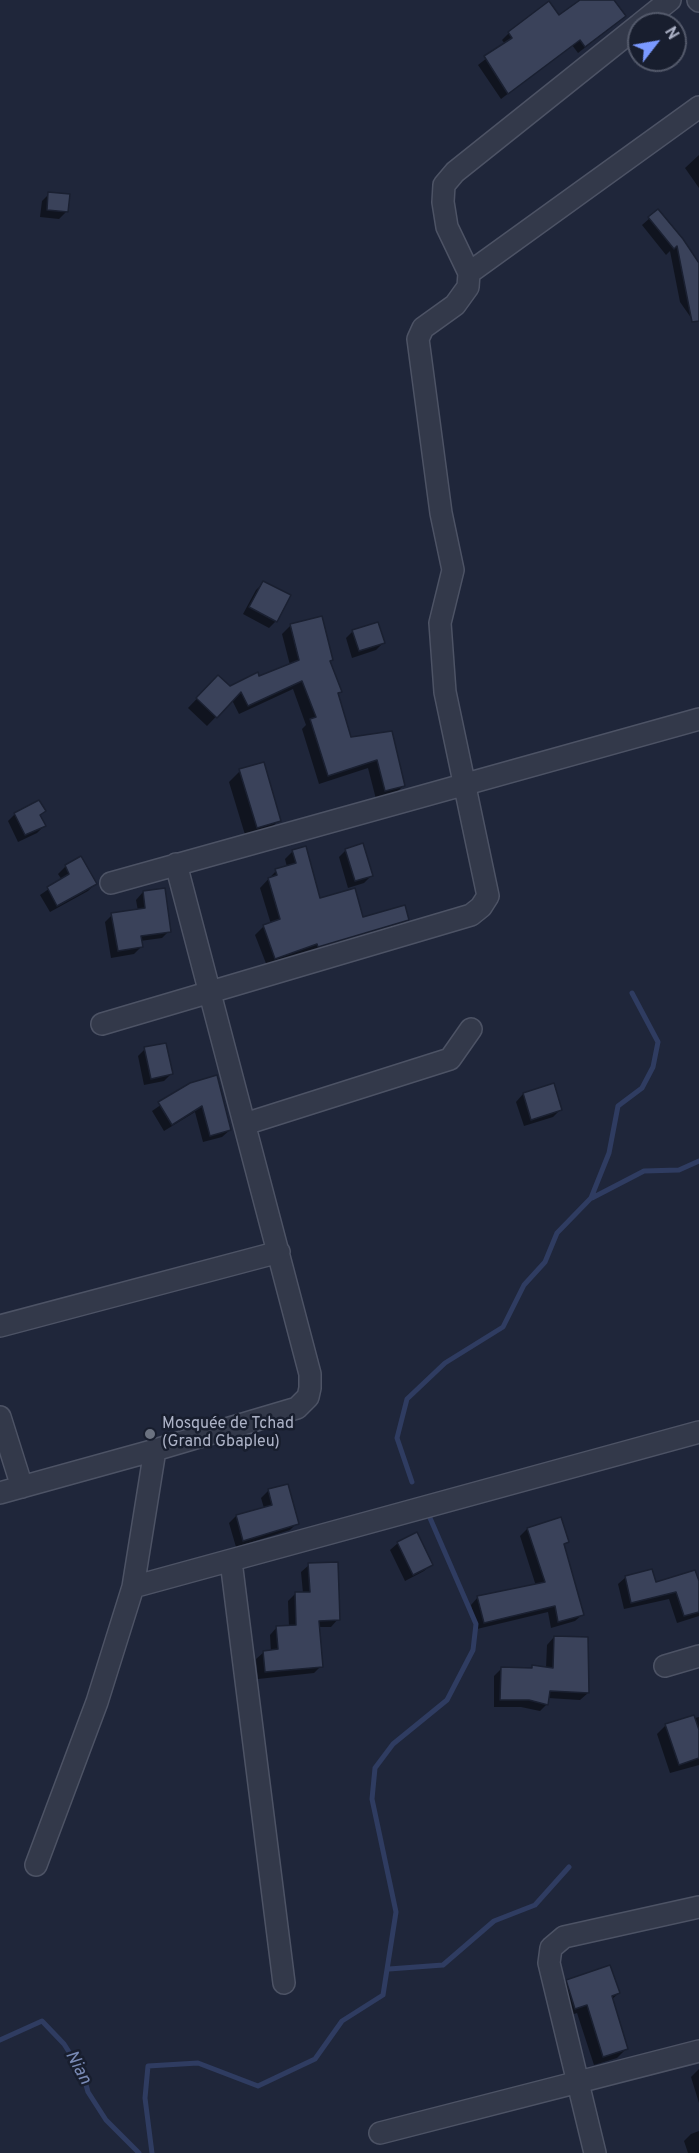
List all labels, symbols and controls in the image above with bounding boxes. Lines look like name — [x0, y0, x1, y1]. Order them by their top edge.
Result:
north arrow — [627, 12, 687, 72]
text: N — [659, 24, 682, 44]
place label: Mosquée de Tchad (Grand Gbapleu) — [162, 1415, 294, 1453]
marker: Mosquée de Tchad (Grand Gbapleu) — [143, 1427, 157, 1441]
water label: Nian — [59, 2047, 95, 2089]

